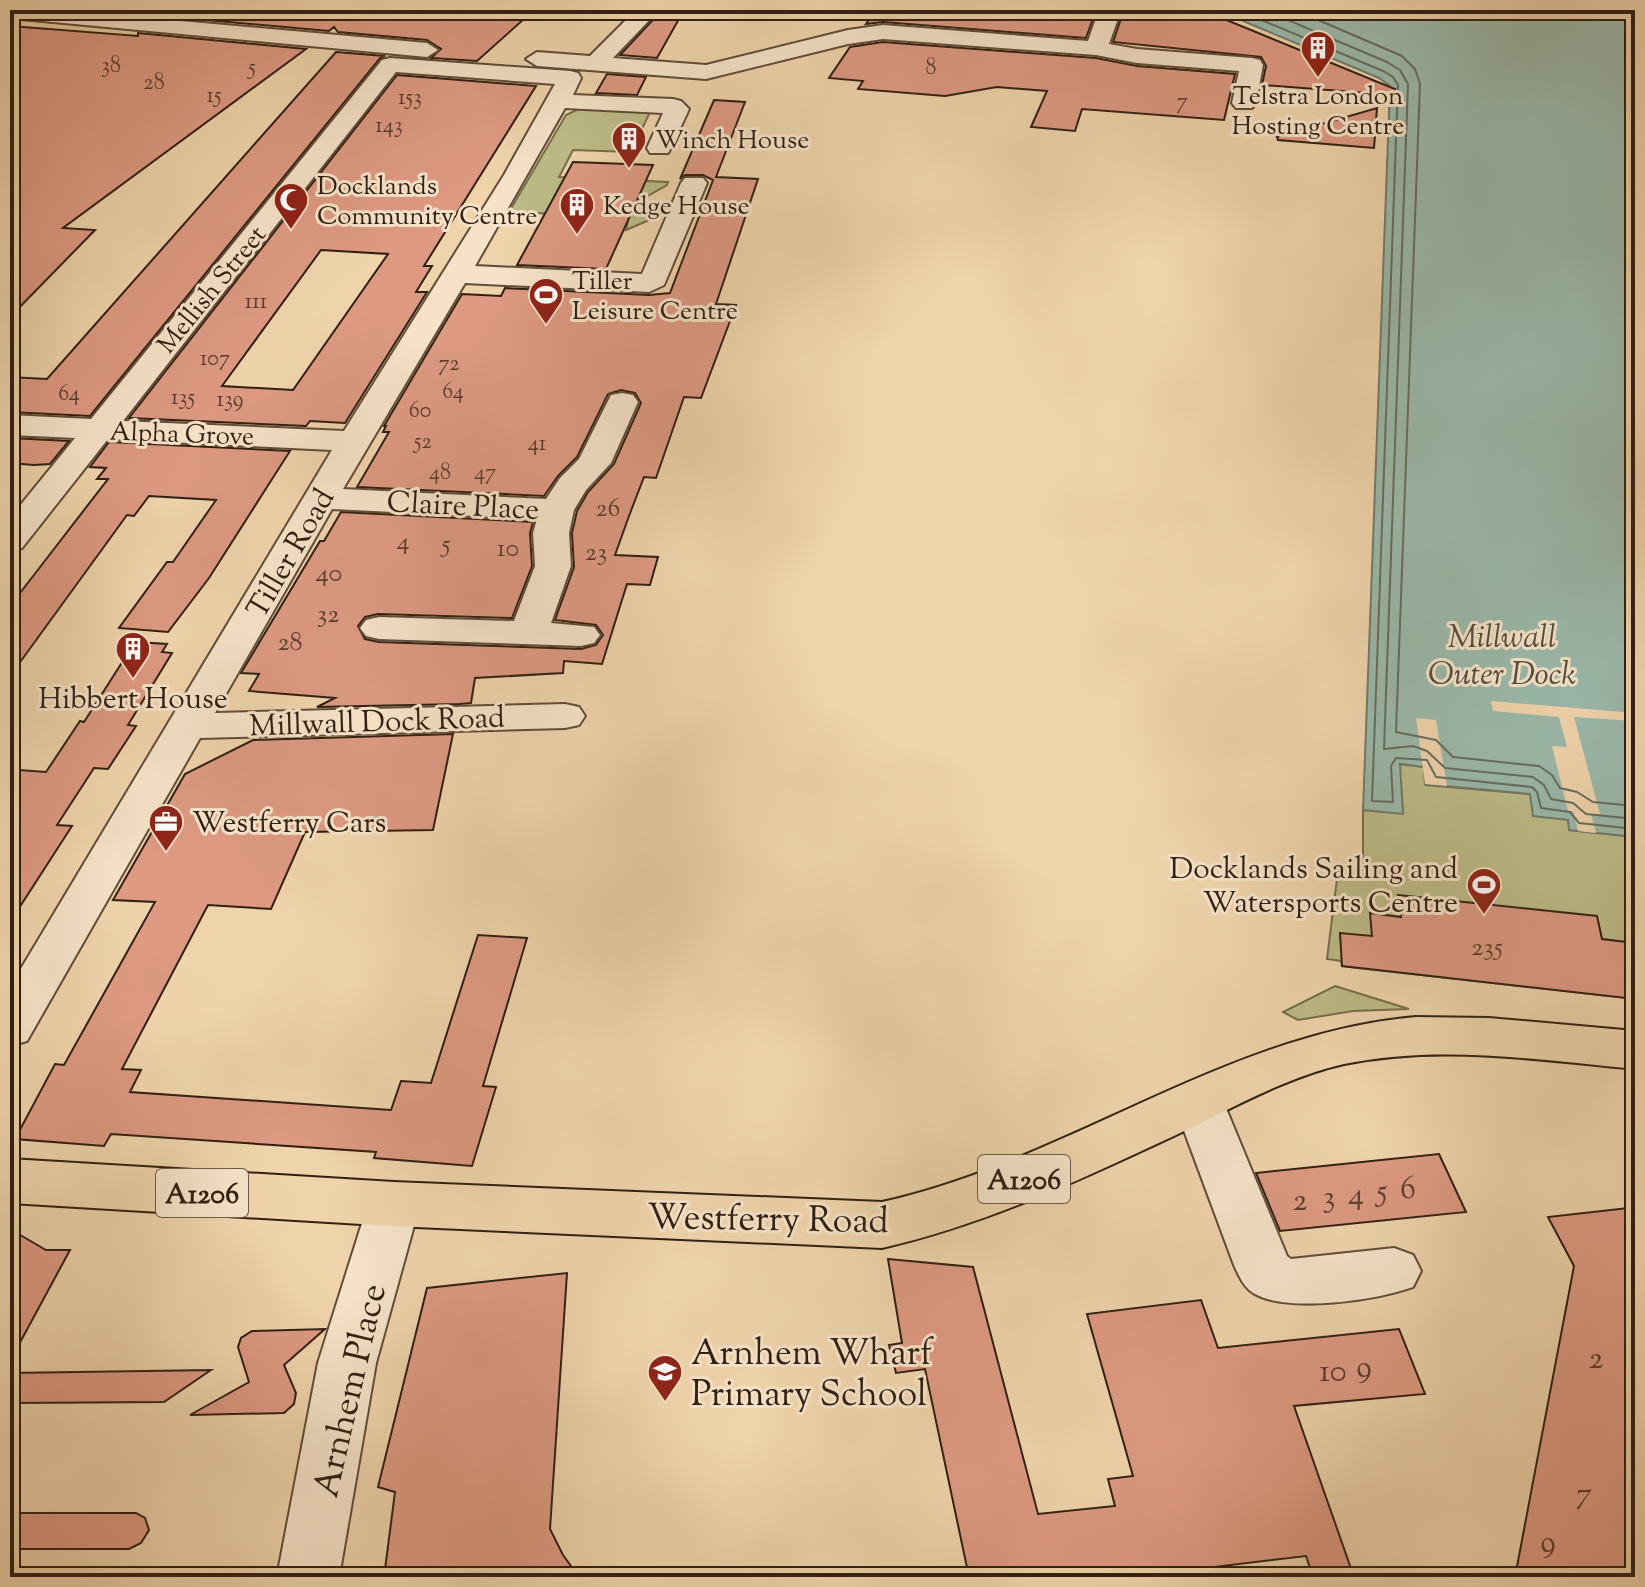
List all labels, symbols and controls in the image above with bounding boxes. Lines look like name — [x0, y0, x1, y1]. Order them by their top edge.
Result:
building icon: Telstra London Hosting Centre — [1299, 29, 1337, 79]
house number: 38 — [101, 51, 121, 83]
house number: 5 — [246, 53, 256, 85]
house number: 8 — [925, 53, 937, 85]
house number: 28 — [143, 68, 165, 100]
place label: Telstra London Hosting Centre — [1232, 79, 1404, 146]
house number: 15 — [206, 81, 222, 113]
house number: 153 — [398, 83, 422, 115]
house number: 7 — [1176, 87, 1188, 119]
house number: 143 — [375, 111, 403, 143]
building icon: Winch House — [610, 120, 648, 170]
place label: Winch House — [655, 123, 809, 160]
place label: Docklands Community Centre — [317, 169, 537, 236]
mosque icon: Docklands Community Centre — [272, 181, 310, 231]
building icon: Kedge House — [558, 186, 596, 236]
place label: Kedge House — [603, 189, 750, 226]
street label: Mellish Street — [150, 218, 276, 363]
place label: Tiller Leisure Centre — [572, 264, 738, 331]
sports icon: Tiller Leisure Centre — [527, 276, 565, 326]
house number: 111 — [245, 287, 268, 319]
house number: 107 — [200, 344, 230, 376]
house number: 72 — [438, 349, 460, 381]
house number: 64 — [442, 377, 464, 409]
house number: 64 — [58, 379, 80, 411]
house number: 135 — [171, 383, 195, 415]
house number: 139 — [217, 385, 243, 417]
house number: 60 — [409, 396, 431, 428]
street label: Alpha Grove — [109, 414, 255, 457]
house number: 52 — [412, 427, 432, 459]
house number: 41 — [528, 429, 547, 461]
house number: 48 — [429, 458, 451, 490]
house number: 47 — [474, 458, 496, 490]
street label: Tiller Road — [238, 481, 347, 627]
street label: Claire Place — [386, 482, 540, 533]
house number: 26 — [595, 491, 621, 528]
house number: 4 — [396, 524, 410, 561]
house number: 5 — [440, 527, 451, 564]
house number: 10 — [497, 531, 519, 568]
house number: 23 — [585, 535, 607, 572]
house number: 40 — [316, 556, 342, 593]
house number: 32 — [317, 597, 339, 634]
water label: Millwall Outer Dock — [1428, 616, 1576, 699]
house number: 28 — [277, 625, 303, 662]
building icon: Hibbert House — [114, 630, 152, 680]
place label: Hibbert House — [38, 679, 228, 722]
street label: Millwall Dock Road — [249, 698, 506, 749]
office icon: Westferry Cars — [147, 803, 185, 853]
place label: Westferry Cars — [192, 803, 386, 846]
place label: Docklands Sailing and Watersports Centre — [1170, 849, 1458, 926]
sports icon: Docklands Sailing and Watersports Centre — [1465, 866, 1503, 916]
house number: 235 — [1471, 930, 1503, 967]
road number: A1206 — [978, 1155, 1070, 1203]
house number: 6 — [1400, 1167, 1416, 1213]
road number: A1206 — [156, 1169, 248, 1217]
house number: 5 — [1375, 1170, 1388, 1216]
house number: 4 — [1348, 1173, 1364, 1219]
house number: 3 — [1323, 1176, 1335, 1222]
house number: 2 — [1293, 1179, 1308, 1225]
street label: Westferry Road — [647, 1193, 889, 1249]
street label: Arnhem Place — [302, 1279, 402, 1503]
place label: Arnhem Wharf Primary School — [691, 1329, 934, 1422]
house number: 2 — [1589, 1337, 1604, 1383]
house number: 9 — [1356, 1346, 1372, 1392]
house number: 10 — [1319, 1350, 1347, 1396]
school or university icon: Arnhem Wharf Primary School — [646, 1353, 684, 1403]
house number: 7 — [1576, 1472, 1592, 1518]
house number: 9 — [1540, 1521, 1556, 1567]

